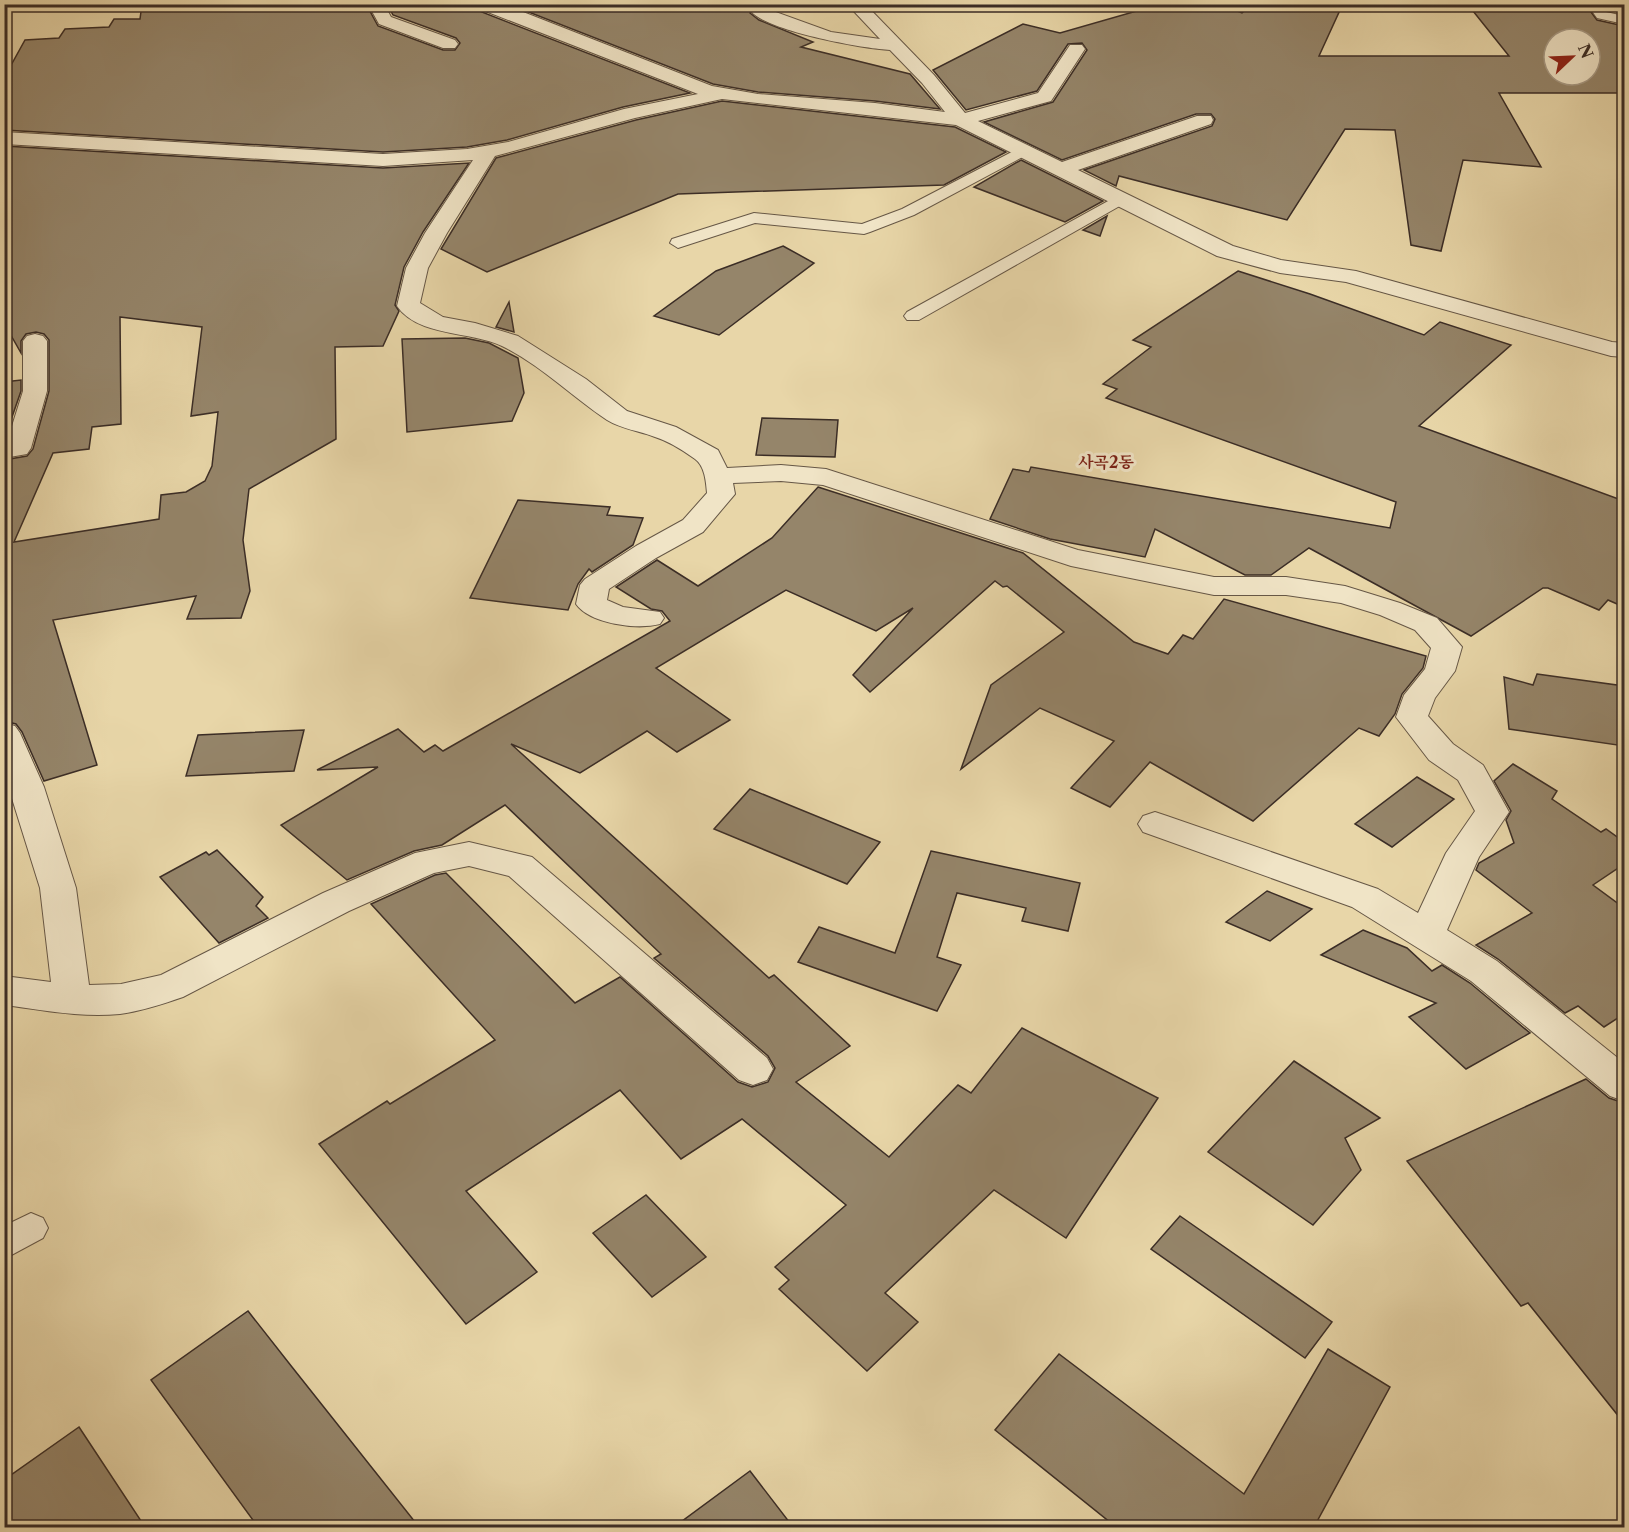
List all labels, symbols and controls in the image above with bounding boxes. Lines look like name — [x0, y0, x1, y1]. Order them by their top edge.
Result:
north arrow — [1542, 27, 1602, 87]
text: N — [1574, 41, 1598, 62]
district label: 사곡2동 — [1078, 452, 1134, 472]

